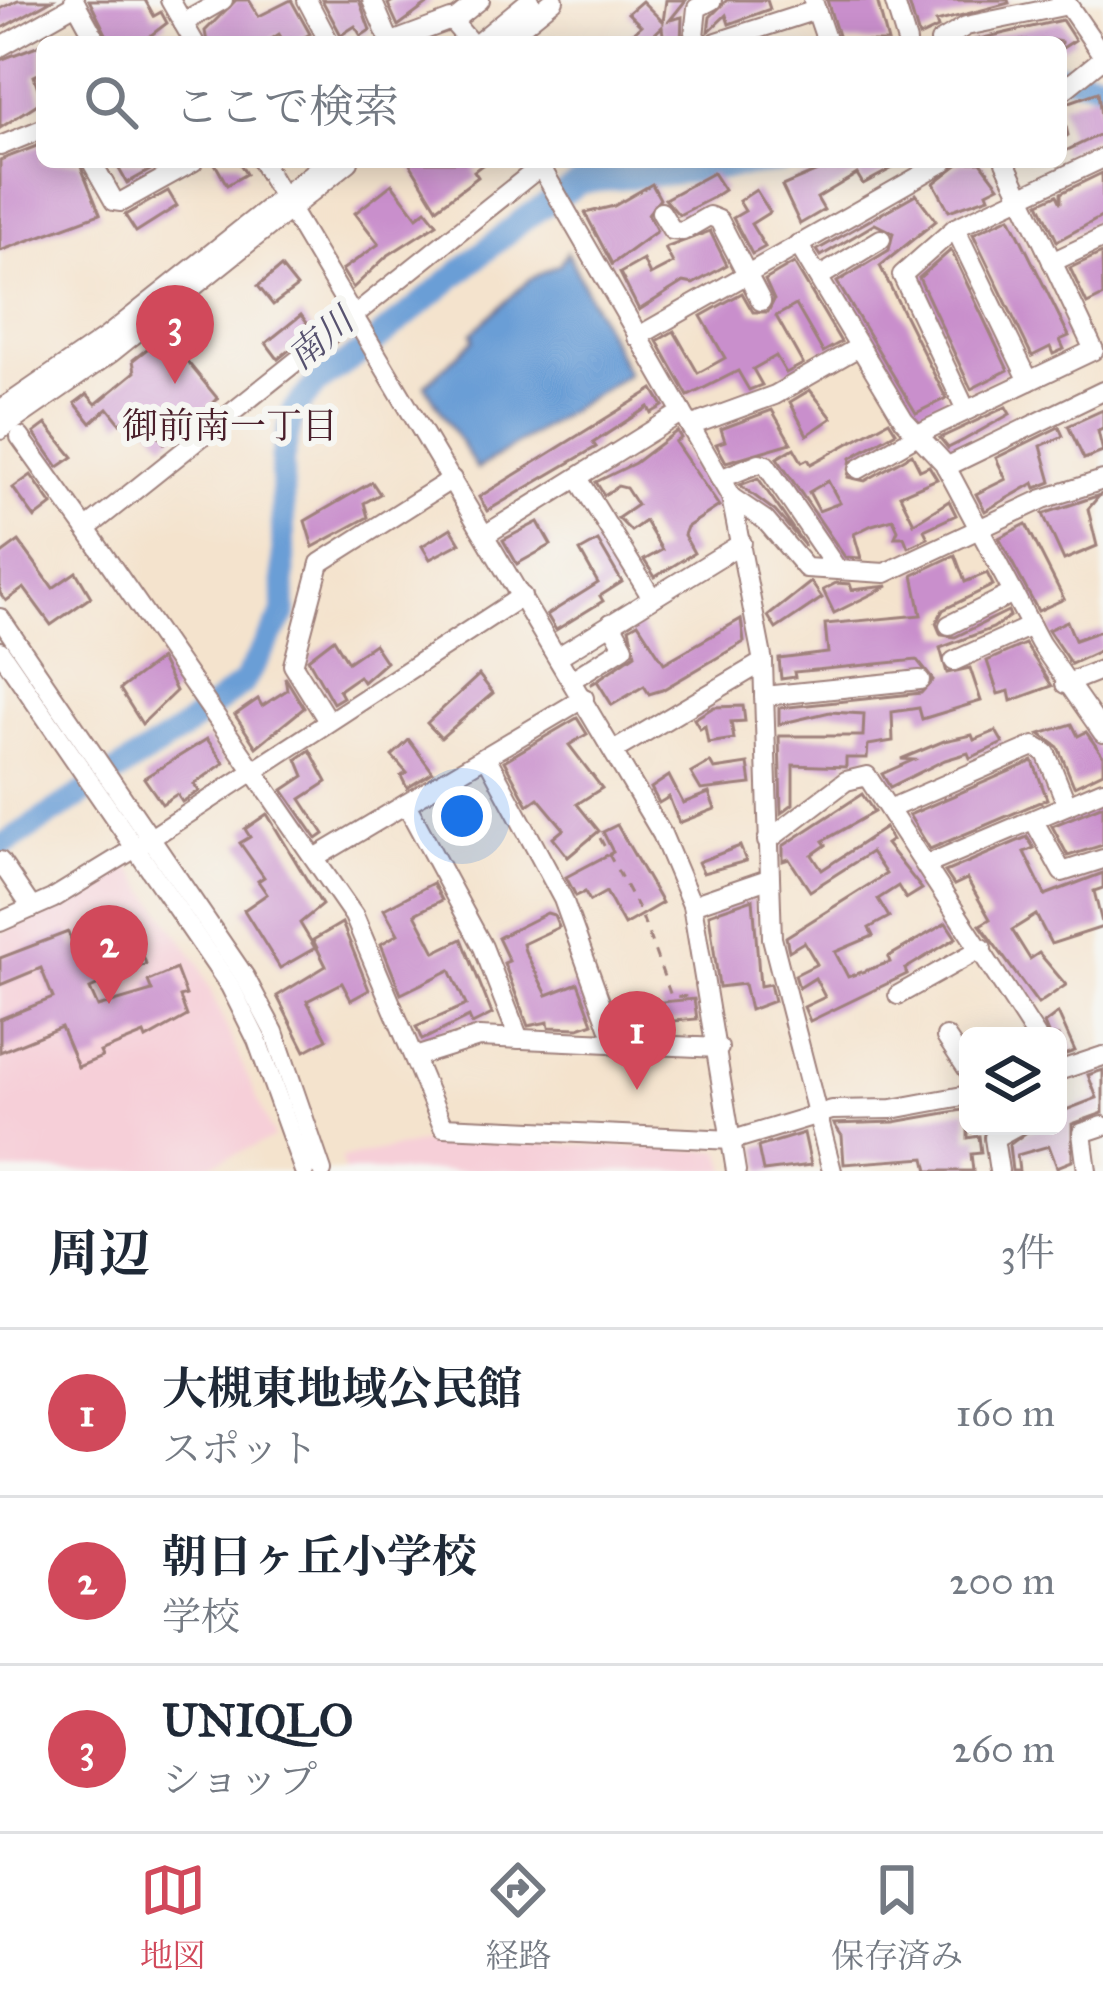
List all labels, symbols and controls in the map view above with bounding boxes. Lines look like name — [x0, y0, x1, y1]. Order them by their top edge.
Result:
search box — [36, 36, 1067, 168]
icon: search — [78, 69, 144, 135]
text: ここで検索 — [174, 79, 399, 134]
pin: 3 — [136, 285, 214, 384]
water label: 南川 — [279, 296, 365, 379]
district label: 御前南一丁目 — [122, 404, 338, 448]
your location — [432, 786, 492, 846]
pin: 2 — [70, 905, 148, 1004]
pin: 1 — [598, 991, 676, 1090]
map controls — [959, 1027, 1067, 1135]
button: layers — [959, 1027, 1067, 1135]
text: 周辺 — [48, 1223, 150, 1285]
text: 3件 — [1000, 1229, 1055, 1277]
text: 大槻東地域公民館 — [162, 1361, 522, 1416]
text: 1 — [79, 1389, 95, 1437]
text: 160 m — [956, 1389, 1055, 1437]
text: スポット — [162, 1425, 318, 1473]
text: 朝日ヶ丘小学校 — [162, 1529, 477, 1584]
text: 2 — [77, 1557, 97, 1605]
text: 200 m — [949, 1557, 1055, 1605]
text: 学校 — [162, 1593, 240, 1641]
text: UNIQLO — [162, 1693, 353, 1748]
text: 3 — [79, 1725, 95, 1773]
text: 260 m — [952, 1725, 1055, 1773]
text: ショップ — [162, 1756, 317, 1804]
tab: 地図 — [140, 1857, 206, 1976]
tab: 経路 — [485, 1857, 551, 1976]
tab: 保存済み — [831, 1857, 963, 1976]

